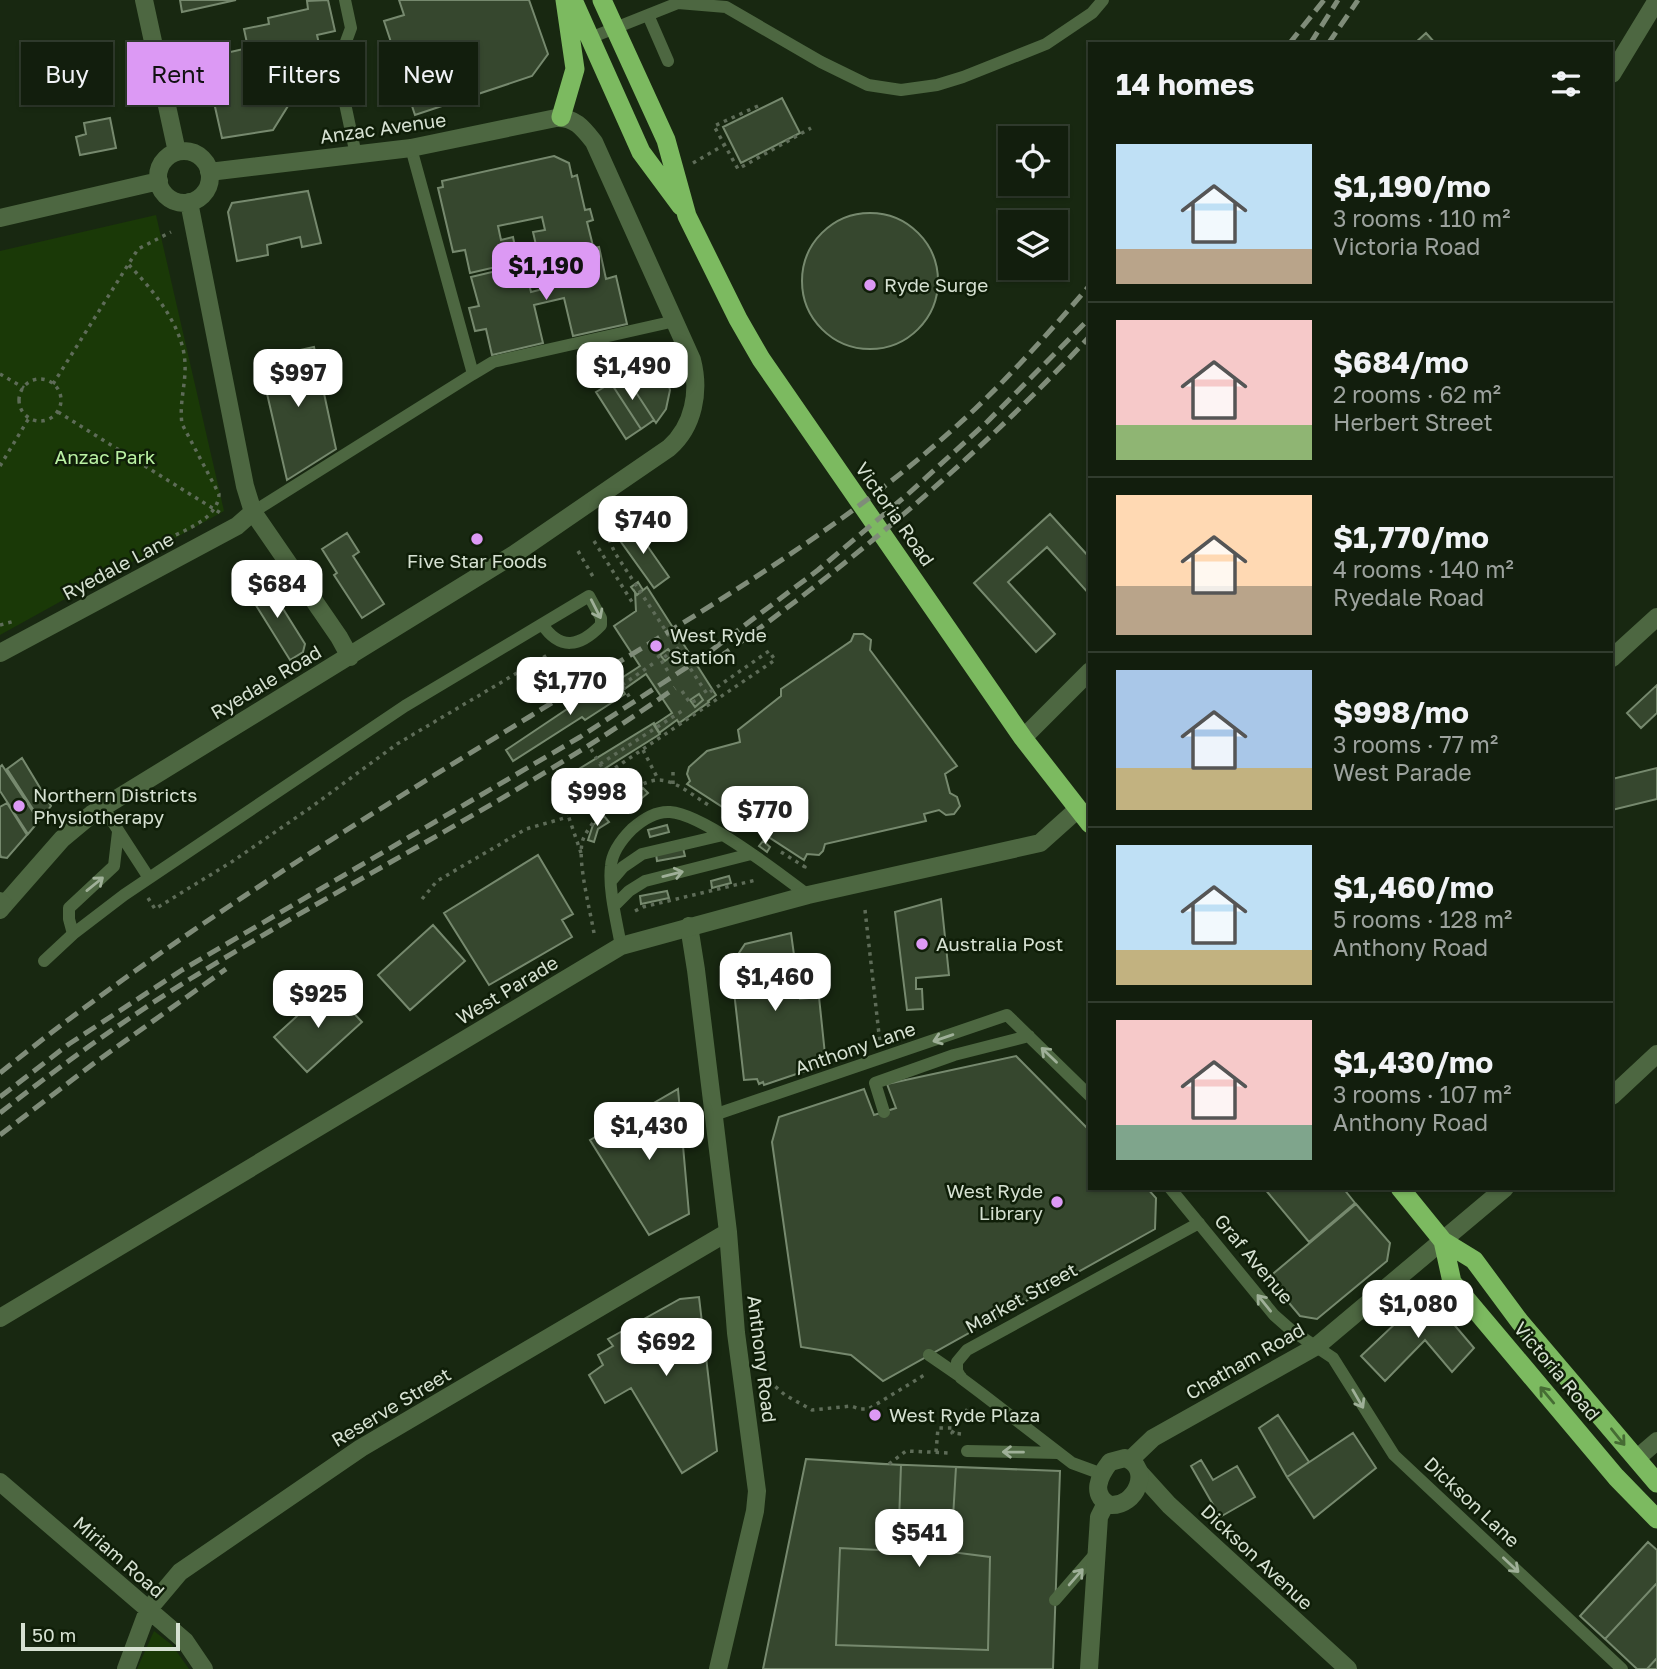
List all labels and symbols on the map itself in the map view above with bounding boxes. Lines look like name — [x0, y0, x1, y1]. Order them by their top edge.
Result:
street label: Anzac Avenue — [318, 107, 447, 148]
pin: $1,190 — [489, 243, 603, 302]
place label: Ryde Surge — [884, 273, 988, 296]
marker: Ryde Surge — [862, 277, 878, 293]
pin: $1,490 — [575, 342, 689, 402]
pin: $997 — [257, 350, 339, 409]
park label: Anzac Park — [54, 445, 156, 468]
street label: Victoria Road — [851, 457, 940, 570]
pin: $740 — [602, 496, 684, 556]
street label: Ryedale Lane — [58, 527, 177, 605]
marker: Five Star Foods — [469, 531, 485, 547]
place label: Five Star Foods — [407, 549, 547, 572]
pin: $684 — [236, 560, 318, 620]
one-way arrow — [589, 598, 603, 618]
place label: West Ryde Station — [670, 623, 767, 668]
marker: West Ryde Station — [648, 638, 664, 654]
street label: Ryedale Road — [206, 640, 325, 724]
pin: $1,770 — [513, 658, 627, 717]
pin: $998 — [556, 768, 638, 828]
place label: Northern Districts Physiotherapy — [33, 783, 197, 828]
pin: $770 — [724, 786, 806, 846]
marker: Northern Districts Physiotherapy — [11, 798, 27, 814]
one-way arrow — [662, 867, 684, 880]
one-way arrow — [85, 876, 103, 892]
place label: Australia Post — [936, 932, 1063, 955]
marker: Australia Post — [914, 936, 930, 952]
street label: West Parade — [452, 950, 562, 1029]
pin: $1,460 — [718, 954, 832, 1013]
pin: $925 — [277, 970, 359, 1030]
street label: Anthony Lane — [791, 1016, 918, 1079]
one-way arrow — [932, 1033, 954, 1045]
one-way arrow — [1041, 1047, 1058, 1064]
pin: $1,430 — [592, 1102, 706, 1162]
place label: West Ryde Library — [946, 1179, 1043, 1224]
marker: West Ryde Library — [1049, 1194, 1065, 1210]
street label: Graf Avenue — [1210, 1209, 1299, 1308]
street label: Market Street — [961, 1257, 1081, 1338]
pin: $1,080 — [1361, 1280, 1475, 1340]
street label: Anthony Road — [743, 1294, 782, 1424]
one-way arrow — [1257, 1295, 1272, 1313]
street label: Chatham Road — [1181, 1317, 1308, 1404]
street label: Victoria Road — [1509, 1317, 1605, 1425]
pin: $692 — [625, 1318, 707, 1378]
street label: Reserve Street — [327, 1362, 455, 1451]
one-way arrow — [1539, 1386, 1555, 1404]
one-way arrow — [1351, 1388, 1365, 1408]
place label: West Ryde Plaza — [889, 1403, 1040, 1426]
marker: West Ryde Plaza — [867, 1407, 883, 1423]
one-way arrow — [1610, 1427, 1625, 1445]
one-way arrow — [1002, 1445, 1025, 1458]
street label: Dickson Lane — [1420, 1452, 1525, 1552]
street label: Dickson Avenue — [1197, 1499, 1318, 1614]
pin: $541 — [878, 1510, 960, 1569]
street label: Miriam Road — [69, 1511, 169, 1602]
one-way arrow — [1502, 1557, 1519, 1574]
one-way arrow — [1068, 1568, 1084, 1586]
scale bar — [21, 1620, 180, 1652]

